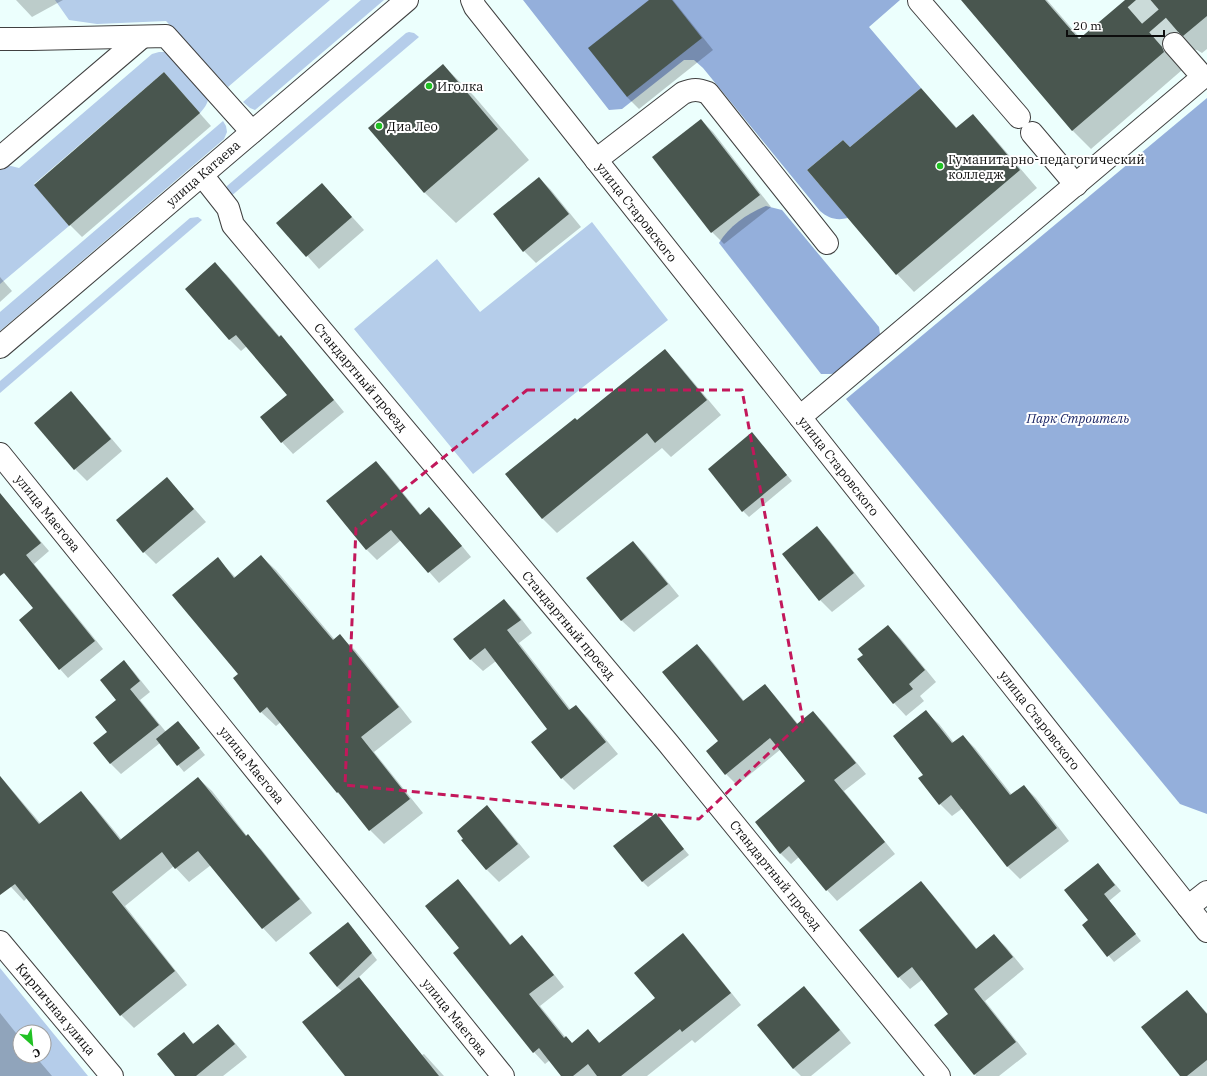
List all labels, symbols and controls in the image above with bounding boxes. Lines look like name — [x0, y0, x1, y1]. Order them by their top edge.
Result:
scale bar — [1067, 12, 1164, 38]
text: 20 m — [1073, 18, 1102, 33]
place label: Иголка — [437, 78, 483, 95]
marker: Иголка — [424, 81, 434, 91]
place label: Диа Лео — [387, 118, 438, 135]
marker: Диа Лео — [374, 121, 384, 131]
street label: улица Катаева — [163, 137, 244, 210]
place label: Гуманитарно-педагогический колледж — [948, 151, 1145, 183]
street label: улица Старовского — [592, 159, 681, 265]
marker: Гуманитарно-педагогический колледж — [935, 161, 945, 171]
street label: Стандартный проезд — [310, 319, 411, 435]
park label: Парк Строитель — [1026, 410, 1129, 427]
street label: улица Старовского — [794, 413, 883, 519]
street label: улица Маегова — [11, 471, 84, 556]
street label: Стандартный проезд — [518, 567, 619, 683]
street label: улица Старовского — [995, 667, 1084, 773]
street label: улица Маегова — [215, 723, 288, 808]
street label: Стандартный проезд — [726, 817, 825, 934]
street label: Кирпичная улица — [12, 960, 99, 1059]
street label: улица Маегова — [418, 975, 491, 1060]
north arrow — [12, 1024, 52, 1064]
text: С — [30, 1045, 43, 1061]

